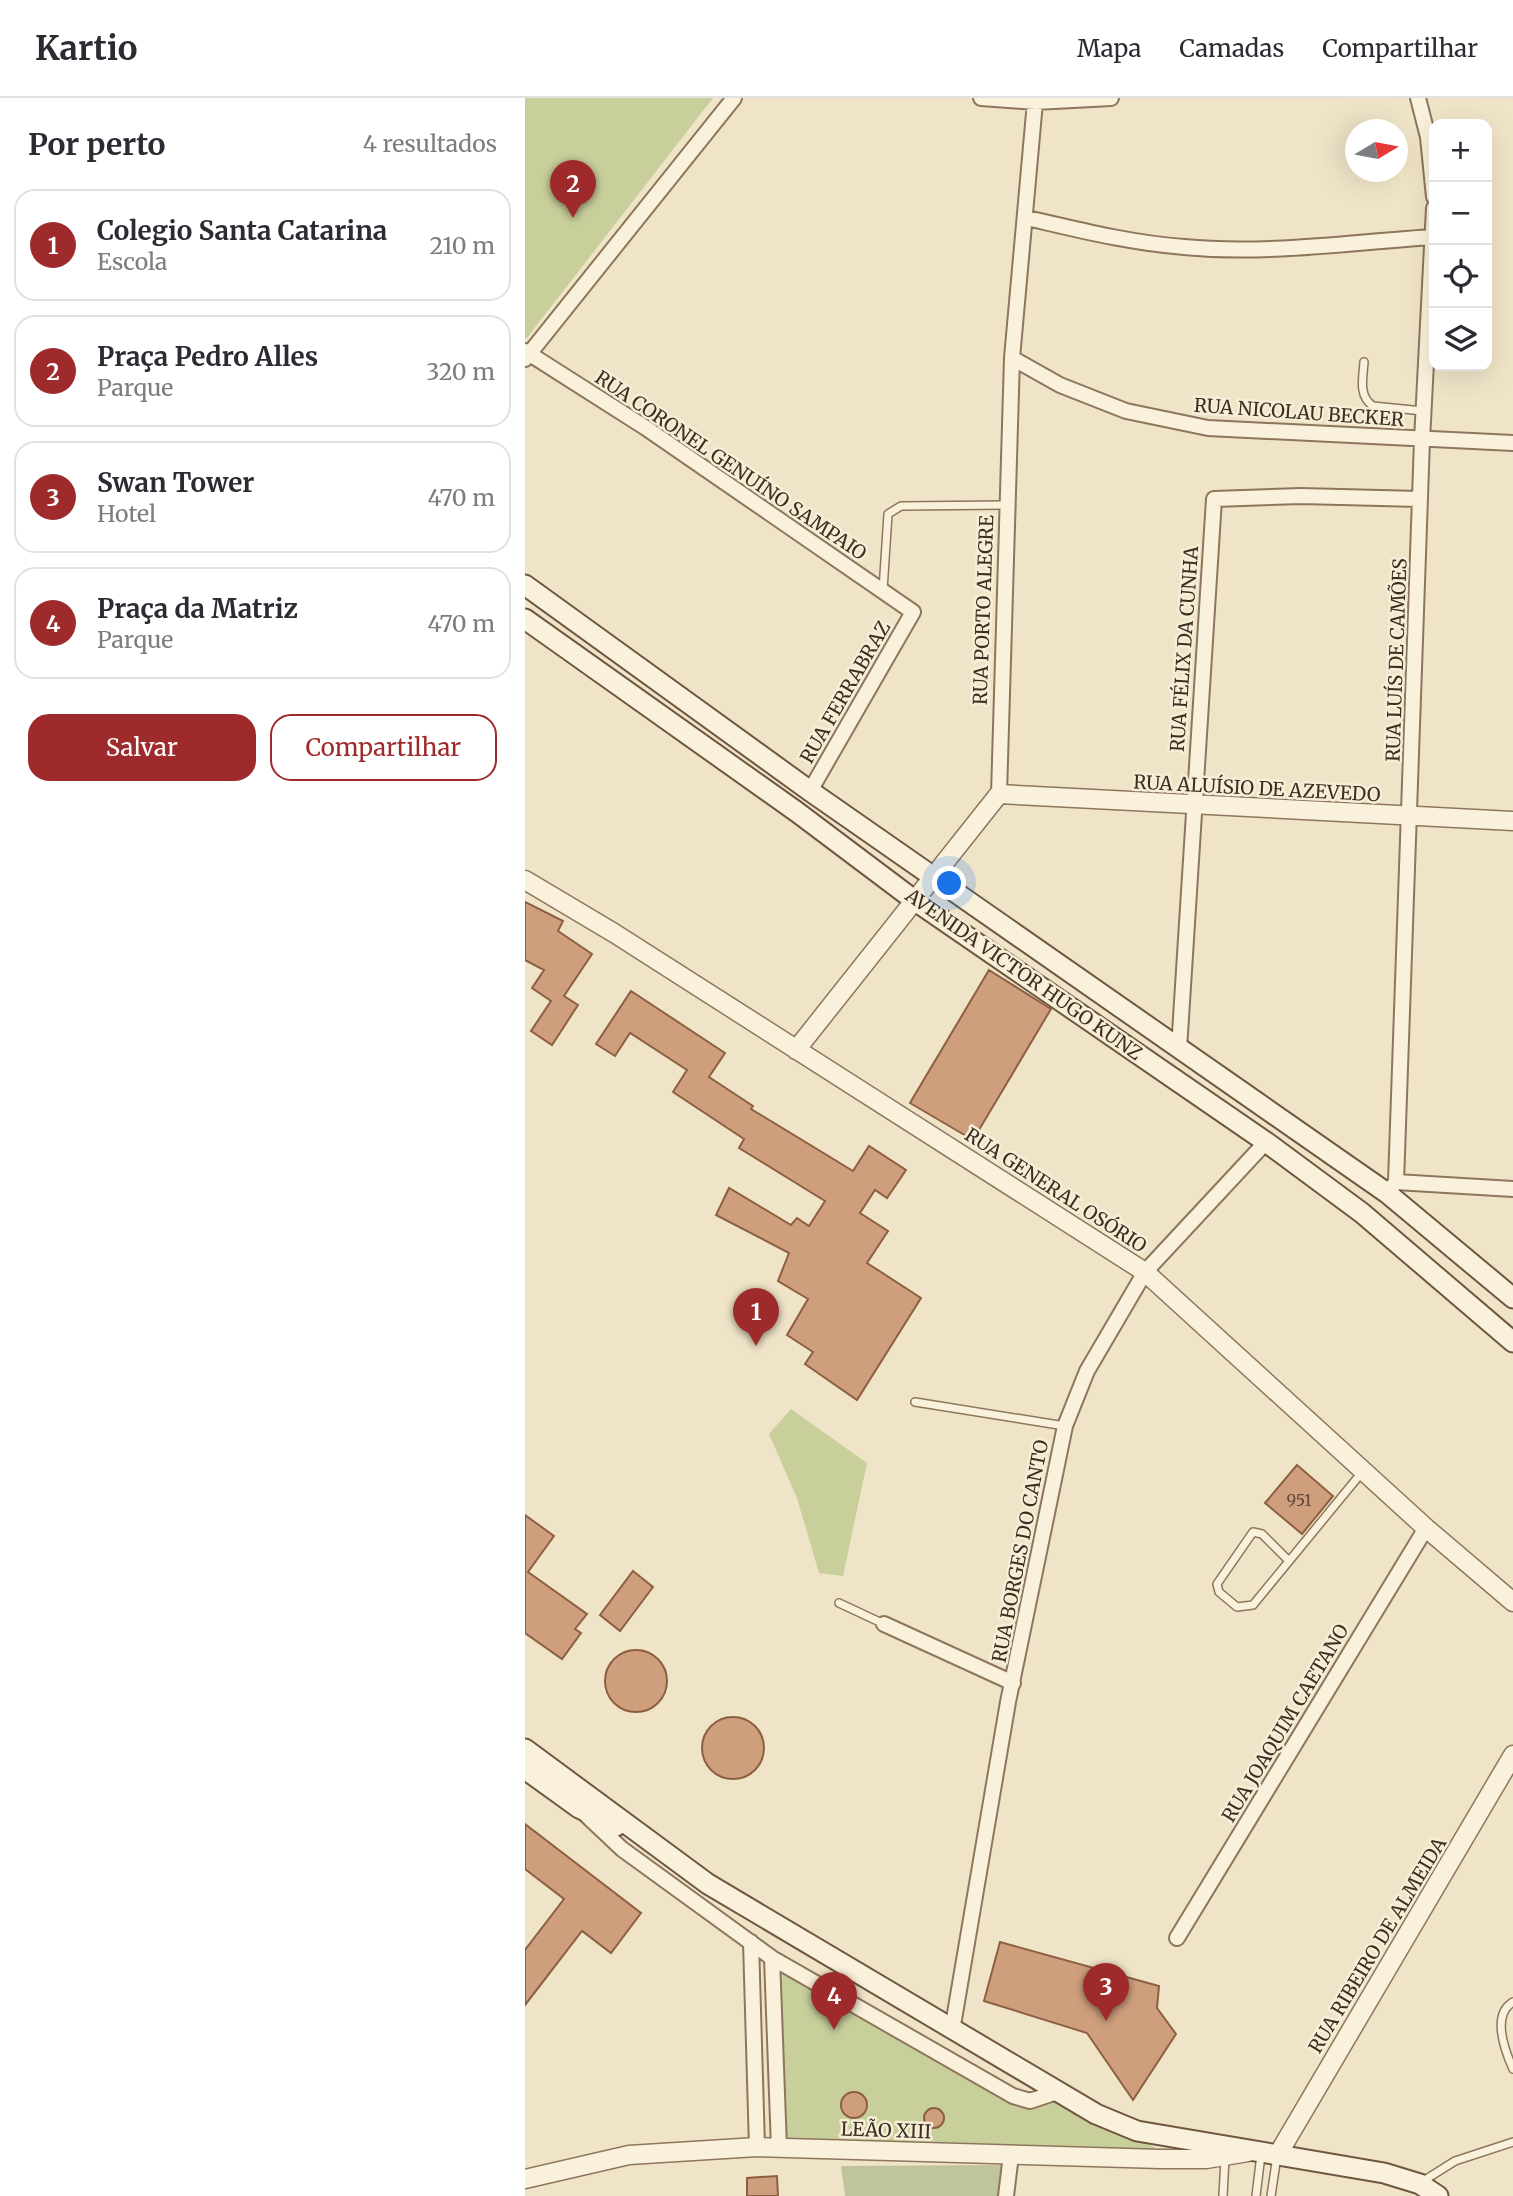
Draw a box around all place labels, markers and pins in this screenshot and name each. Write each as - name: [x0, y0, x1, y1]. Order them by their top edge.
- pin: 2: [550, 160, 596, 218]
- pin: 1: [733, 1288, 779, 1346]
- pin: 3: [1083, 1963, 1129, 2021]
- pin: 4: [811, 1972, 857, 2030]

